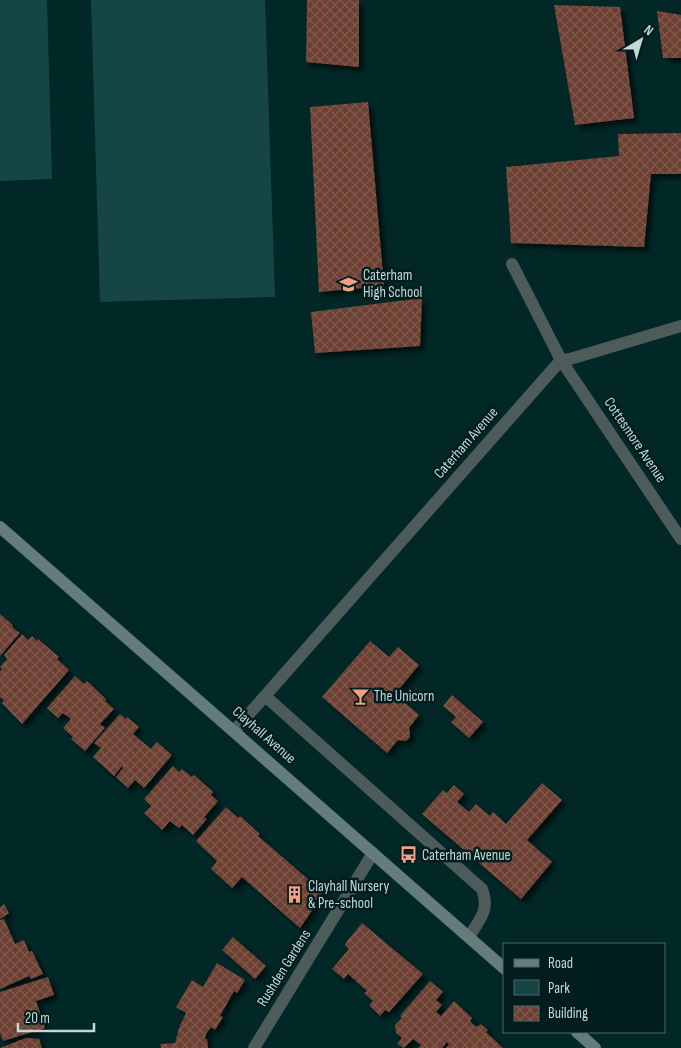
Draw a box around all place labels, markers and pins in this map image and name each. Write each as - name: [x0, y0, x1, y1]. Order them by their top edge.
- place label: Caterham High School: [363, 266, 422, 302]
- school or university icon: Caterham High School: [339, 274, 359, 294]
- bar icon: The Unicorn: [350, 686, 370, 706]
- place label: The Unicorn: [374, 687, 434, 706]
- bus stop icon: Caterham Avenue: [398, 845, 418, 865]
- place label: Caterham Avenue: [422, 846, 510, 865]
- place label: Clayhall Nursery & Pre-school: [308, 877, 390, 913]
- building icon: Clayhall Nursery & Pre-school: [284, 885, 304, 905]

